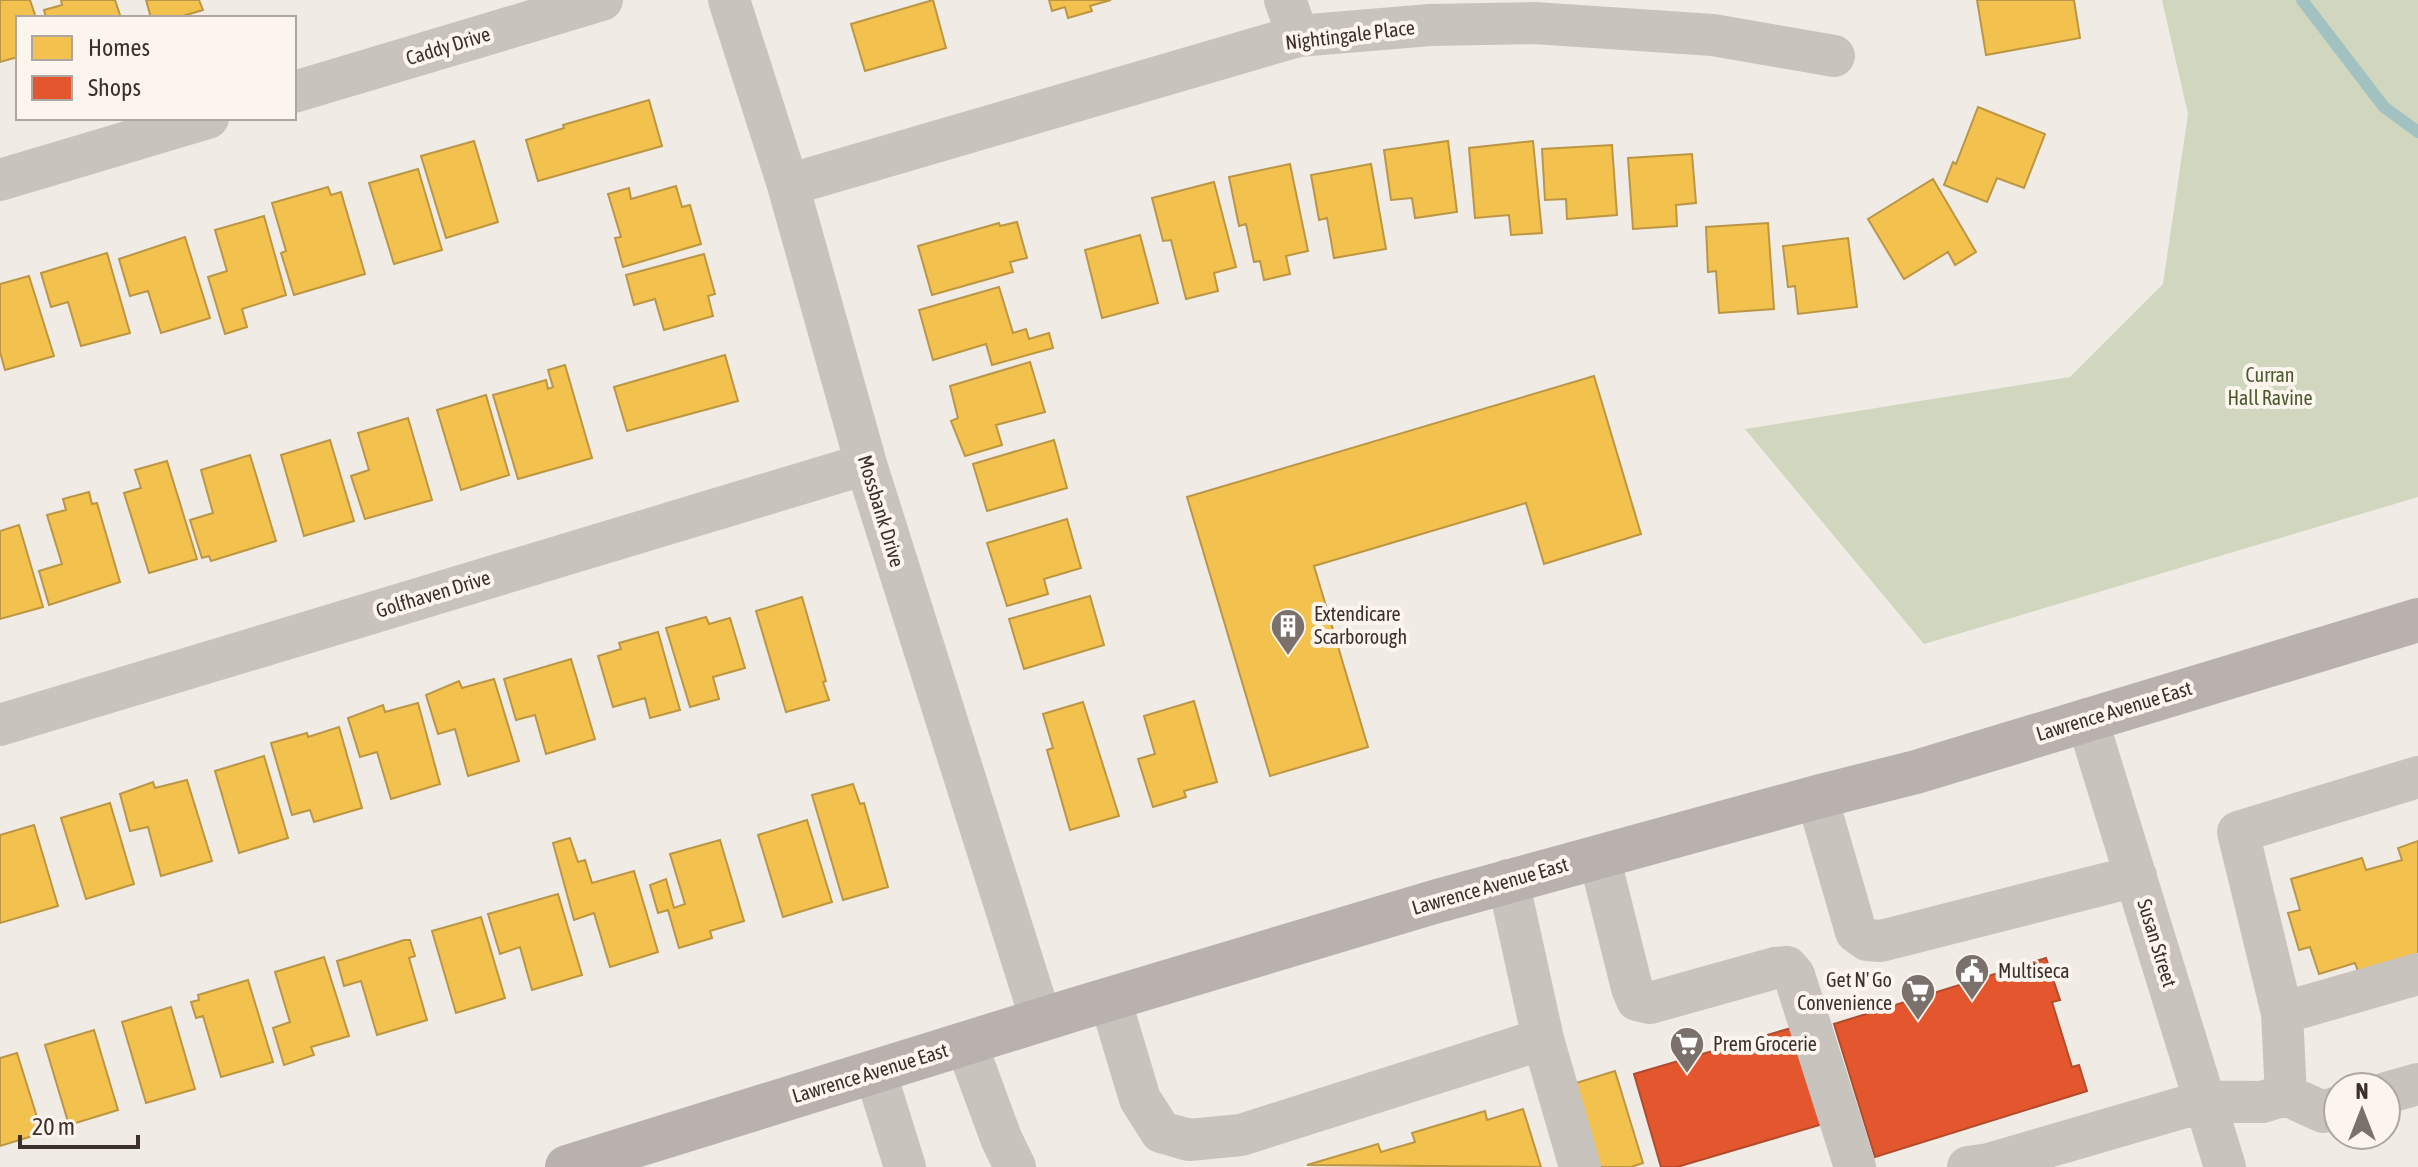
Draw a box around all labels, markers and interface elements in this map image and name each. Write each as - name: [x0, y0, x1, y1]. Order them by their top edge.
- street label: Nightingale Place: [1284, 15, 1416, 54]
- legend: [16, 16, 296, 120]
- street label: Caddy Drive: [403, 22, 493, 69]
- text: Homes: [88, 34, 150, 61]
- text: Shops: [88, 74, 141, 101]
- park label: Curran Hall Ravine: [2227, 363, 2313, 409]
- street label: Mossbank Drive: [854, 452, 909, 570]
- street label: Golfhaven Drive: [373, 565, 493, 622]
- place label: Extendicare Scarborough: [1314, 602, 1407, 648]
- building icon: Extendicare Scarborough: [1269, 607, 1307, 657]
- street label: Lawrence Avenue East: [2033, 676, 2195, 745]
- street label: Lawrence Avenue East: [1409, 852, 1571, 919]
- street label: Susan Street: [2133, 896, 2182, 990]
- public building icon: Multiseca: [1953, 952, 1991, 1002]
- place label: Multiseca: [1998, 959, 2069, 982]
- place label: Get N' Go Convenience: [1797, 968, 1892, 1014]
- supermarket icon: Get N' Go Convenience: [1899, 972, 1937, 1022]
- supermarket icon: Prem Grocerie: [1668, 1025, 1706, 1075]
- place label: Prem Grocerie: [1713, 1032, 1817, 1055]
- street label: Lawrence Avenue East: [789, 1038, 951, 1107]
- north arrow: [2322, 1071, 2402, 1151]
- text: N: [2356, 1078, 2368, 1104]
- scale bar: [20, 1099, 138, 1149]
- text: 20 m: [32, 1113, 75, 1140]

